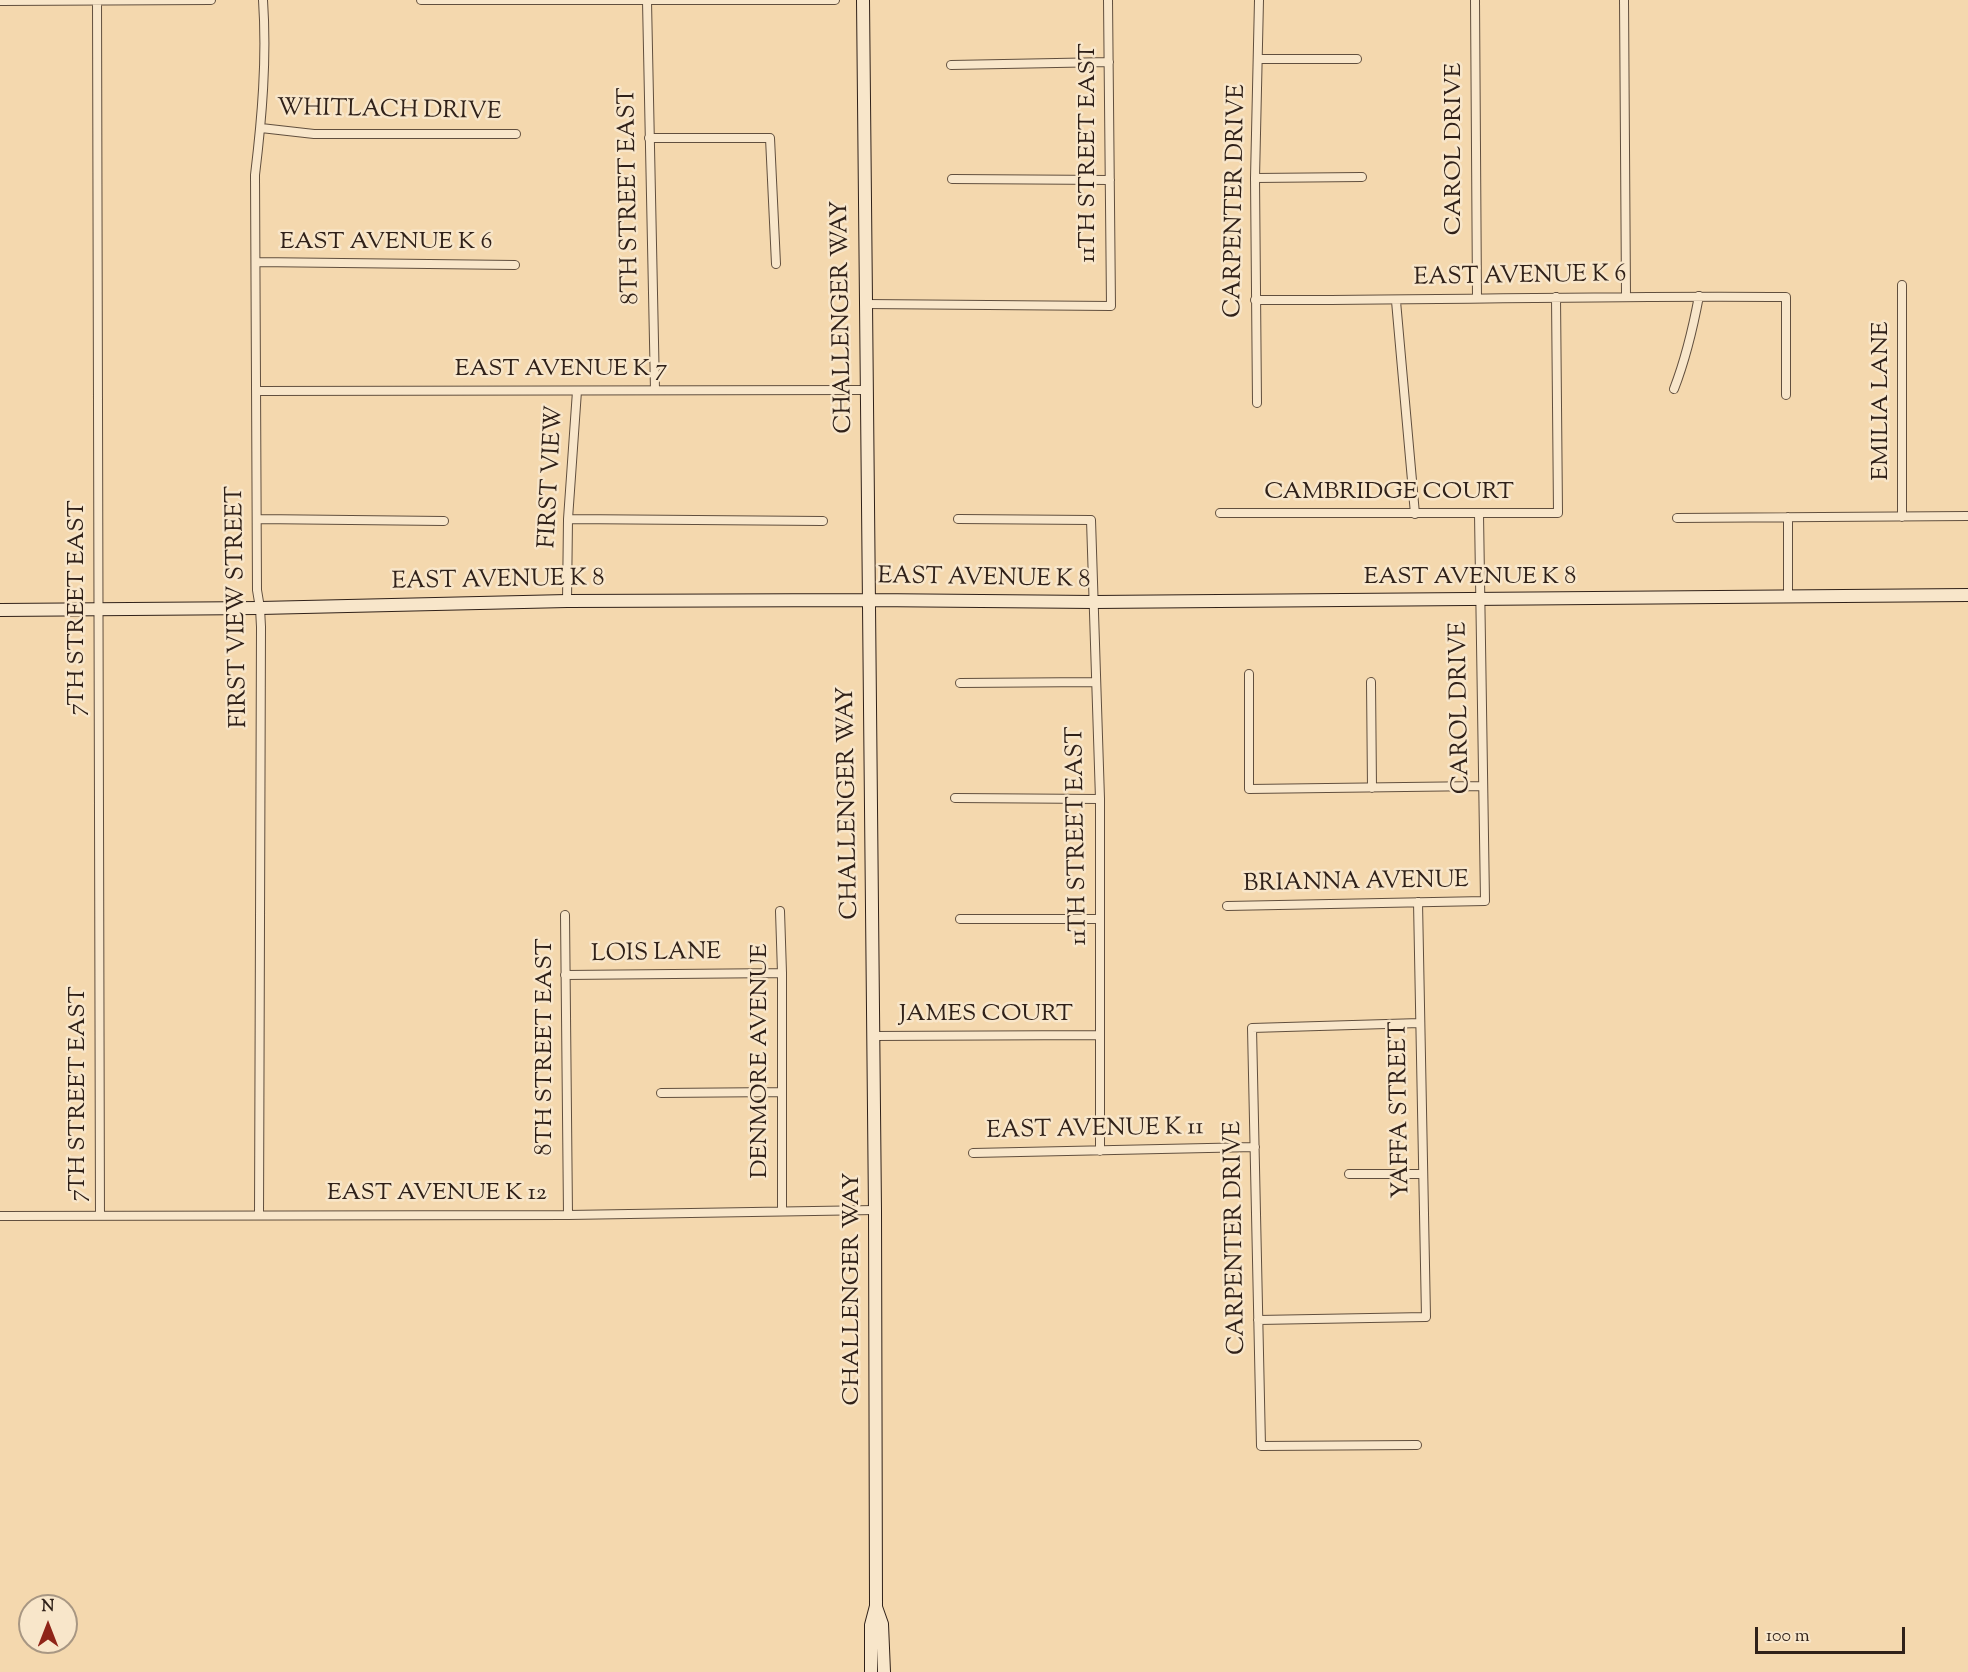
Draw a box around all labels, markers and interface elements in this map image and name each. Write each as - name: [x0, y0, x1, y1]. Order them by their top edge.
- street label: 11TH STREET EAST: [1076, 43, 1104, 263]
- street label: CAROL DRIVE: [1442, 63, 1470, 235]
- street label: CARPENTER DRIVE: [1221, 84, 1253, 318]
- street label: 8TH STREET EAST: [615, 87, 647, 305]
- street label: WHITLACH DRIVE: [276, 96, 502, 128]
- street label: CHALLENGER WAY: [828, 200, 860, 434]
- street label: EAST AVENUE K 6: [280, 230, 492, 258]
- street label: EAST AVENUE K 6: [1413, 262, 1627, 294]
- street label: EMILIA LANE: [1869, 322, 1897, 480]
- street label: EAST AVENUE K 7: [455, 357, 667, 385]
- street label: FIRST VIEW: [535, 405, 571, 549]
- street label: CAMBRIDGE COURT: [1264, 480, 1514, 508]
- street label: FIRST VIEW STREET: [222, 486, 256, 728]
- street label: 7TH STREET EAST: [65, 500, 93, 716]
- street label: EAST AVENUE K 8: [877, 564, 1091, 596]
- street label: EAST AVENUE K 8: [1364, 565, 1576, 593]
- street label: EAST AVENUE K 8: [391, 566, 605, 598]
- street label: CAROL DRIVE: [1446, 622, 1478, 794]
- street label: CHALLENGER WAY: [834, 686, 866, 920]
- street label: 11TH STREET EAST: [1063, 726, 1095, 946]
- street label: BRIANNA AVENUE: [1243, 868, 1469, 900]
- street label: 8TH STREET EAST: [533, 938, 561, 1156]
- street label: LOIS LANE: [591, 939, 721, 971]
- street label: DENMORE AVENUE: [748, 944, 776, 1178]
- street label: 7TH STREET EAST: [66, 986, 94, 1202]
- street label: JAMES COURT: [899, 1002, 1073, 1030]
- street label: YAFFA STREET: [1386, 1021, 1418, 1199]
- street label: EAST AVENUE K 11: [986, 1115, 1204, 1147]
- street label: CARPENTER DRIVE: [1221, 1121, 1253, 1355]
- street label: CHALLENGER WAY: [840, 1172, 868, 1406]
- street label: EAST AVENUE K 12: [327, 1181, 547, 1209]
- north arrow: [18, 1594, 78, 1654]
- text: N: [42, 1596, 54, 1619]
- scale bar: [1758, 1615, 1908, 1653]
- text: 100 m: [1766, 1624, 1810, 1650]

